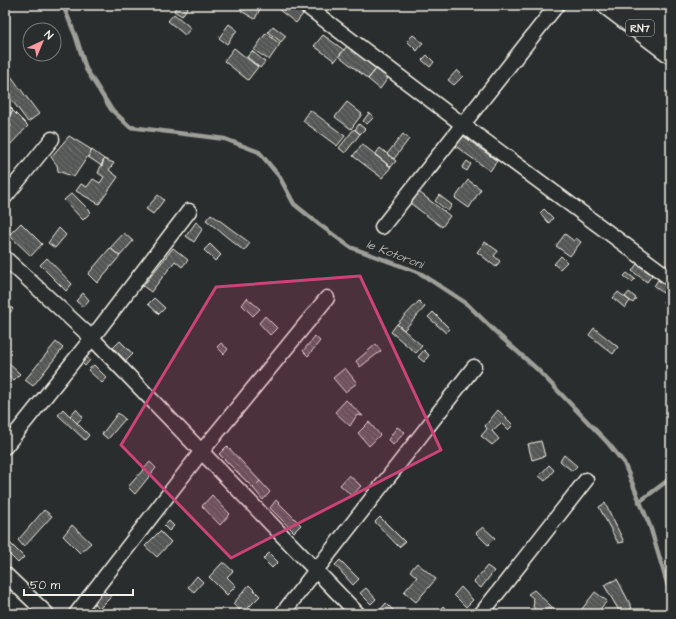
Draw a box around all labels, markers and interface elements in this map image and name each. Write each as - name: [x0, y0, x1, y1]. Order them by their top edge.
- road number: RN7: [626, 20, 654, 36]
- north arrow: [22, 22, 62, 62]
- text: N: [41, 27, 56, 43]
- water label: le Kotoroni: [364, 236, 428, 274]
- scale bar: [24, 571, 133, 597]
- text: 50 m: [30, 577, 61, 594]

